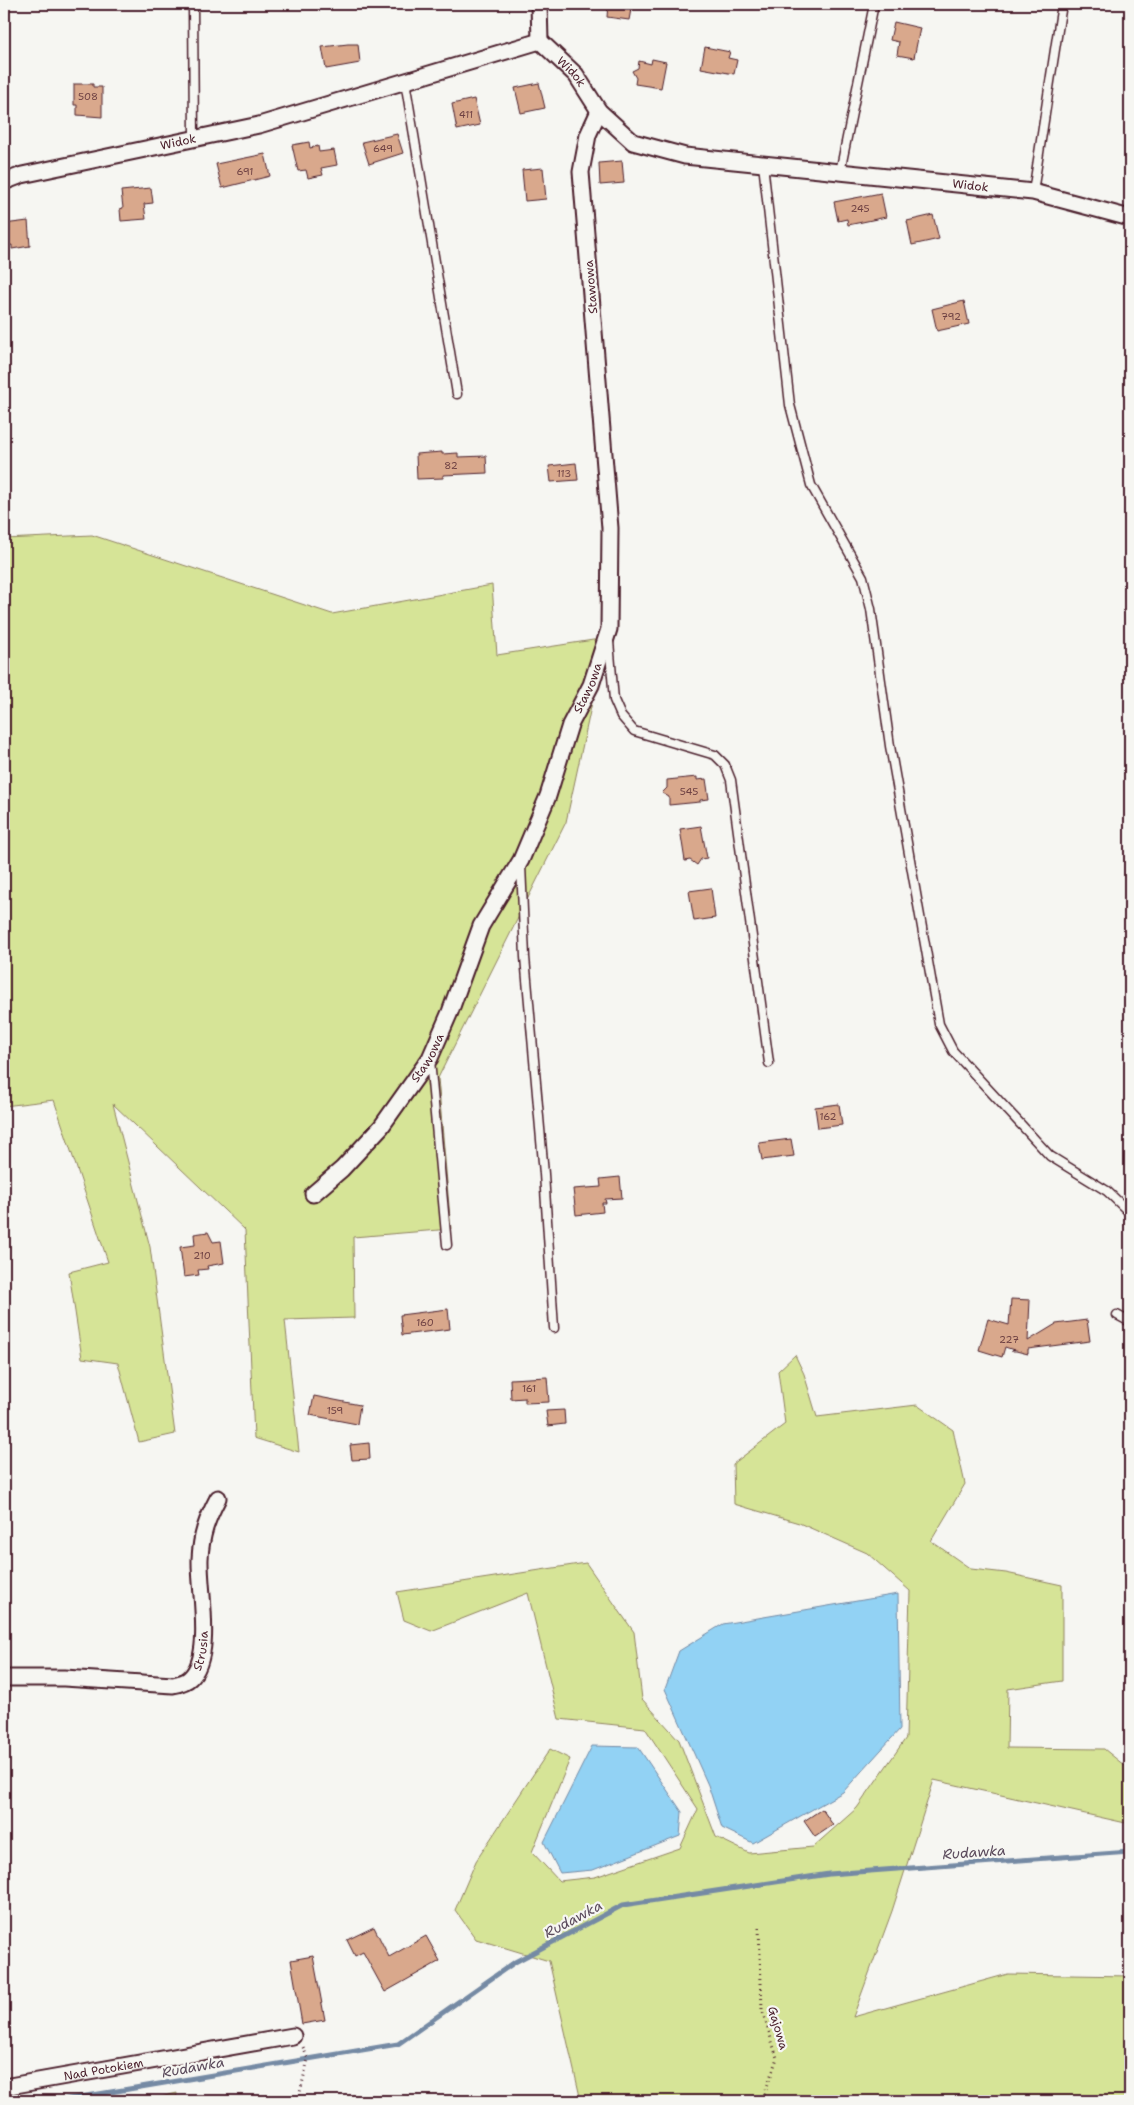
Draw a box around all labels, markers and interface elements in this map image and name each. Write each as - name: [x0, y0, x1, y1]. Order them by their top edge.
- street label: Widok: [553, 53, 590, 90]
- house number: 508: [78, 90, 98, 103]
- house number: 411: [459, 108, 473, 121]
- street label: Widok: [159, 130, 198, 154]
- house number: 649: [373, 142, 393, 155]
- house number: 691: [236, 165, 254, 178]
- street label: Widok: [951, 176, 989, 195]
- house number: 245: [850, 202, 870, 215]
- street label: Stawowa: [581, 259, 601, 315]
- house number: 792: [941, 310, 961, 323]
- house number: 82: [444, 459, 458, 472]
- house number: 113: [557, 467, 571, 480]
- street label: Stawowa: [570, 660, 606, 716]
- house number: 545: [680, 785, 698, 798]
- street label: Stawowa: [407, 1031, 448, 1086]
- house number: 162: [819, 1110, 837, 1123]
- house number: 210: [193, 1249, 211, 1262]
- house number: 160: [416, 1316, 434, 1329]
- house number: 227: [999, 1333, 1019, 1346]
- house number: 161: [522, 1382, 536, 1395]
- house number: 159: [327, 1404, 343, 1417]
- street label: Strusia: [189, 1630, 212, 1673]
- water label: Rudawka: [942, 1841, 1006, 1863]
- water label: Rudawka: [541, 1896, 605, 1942]
- street label: Gajowa: [764, 2004, 792, 2052]
- water label: Rudawka: [160, 2053, 226, 2081]
- street label: Nad Potokiem: [62, 2055, 145, 2084]

